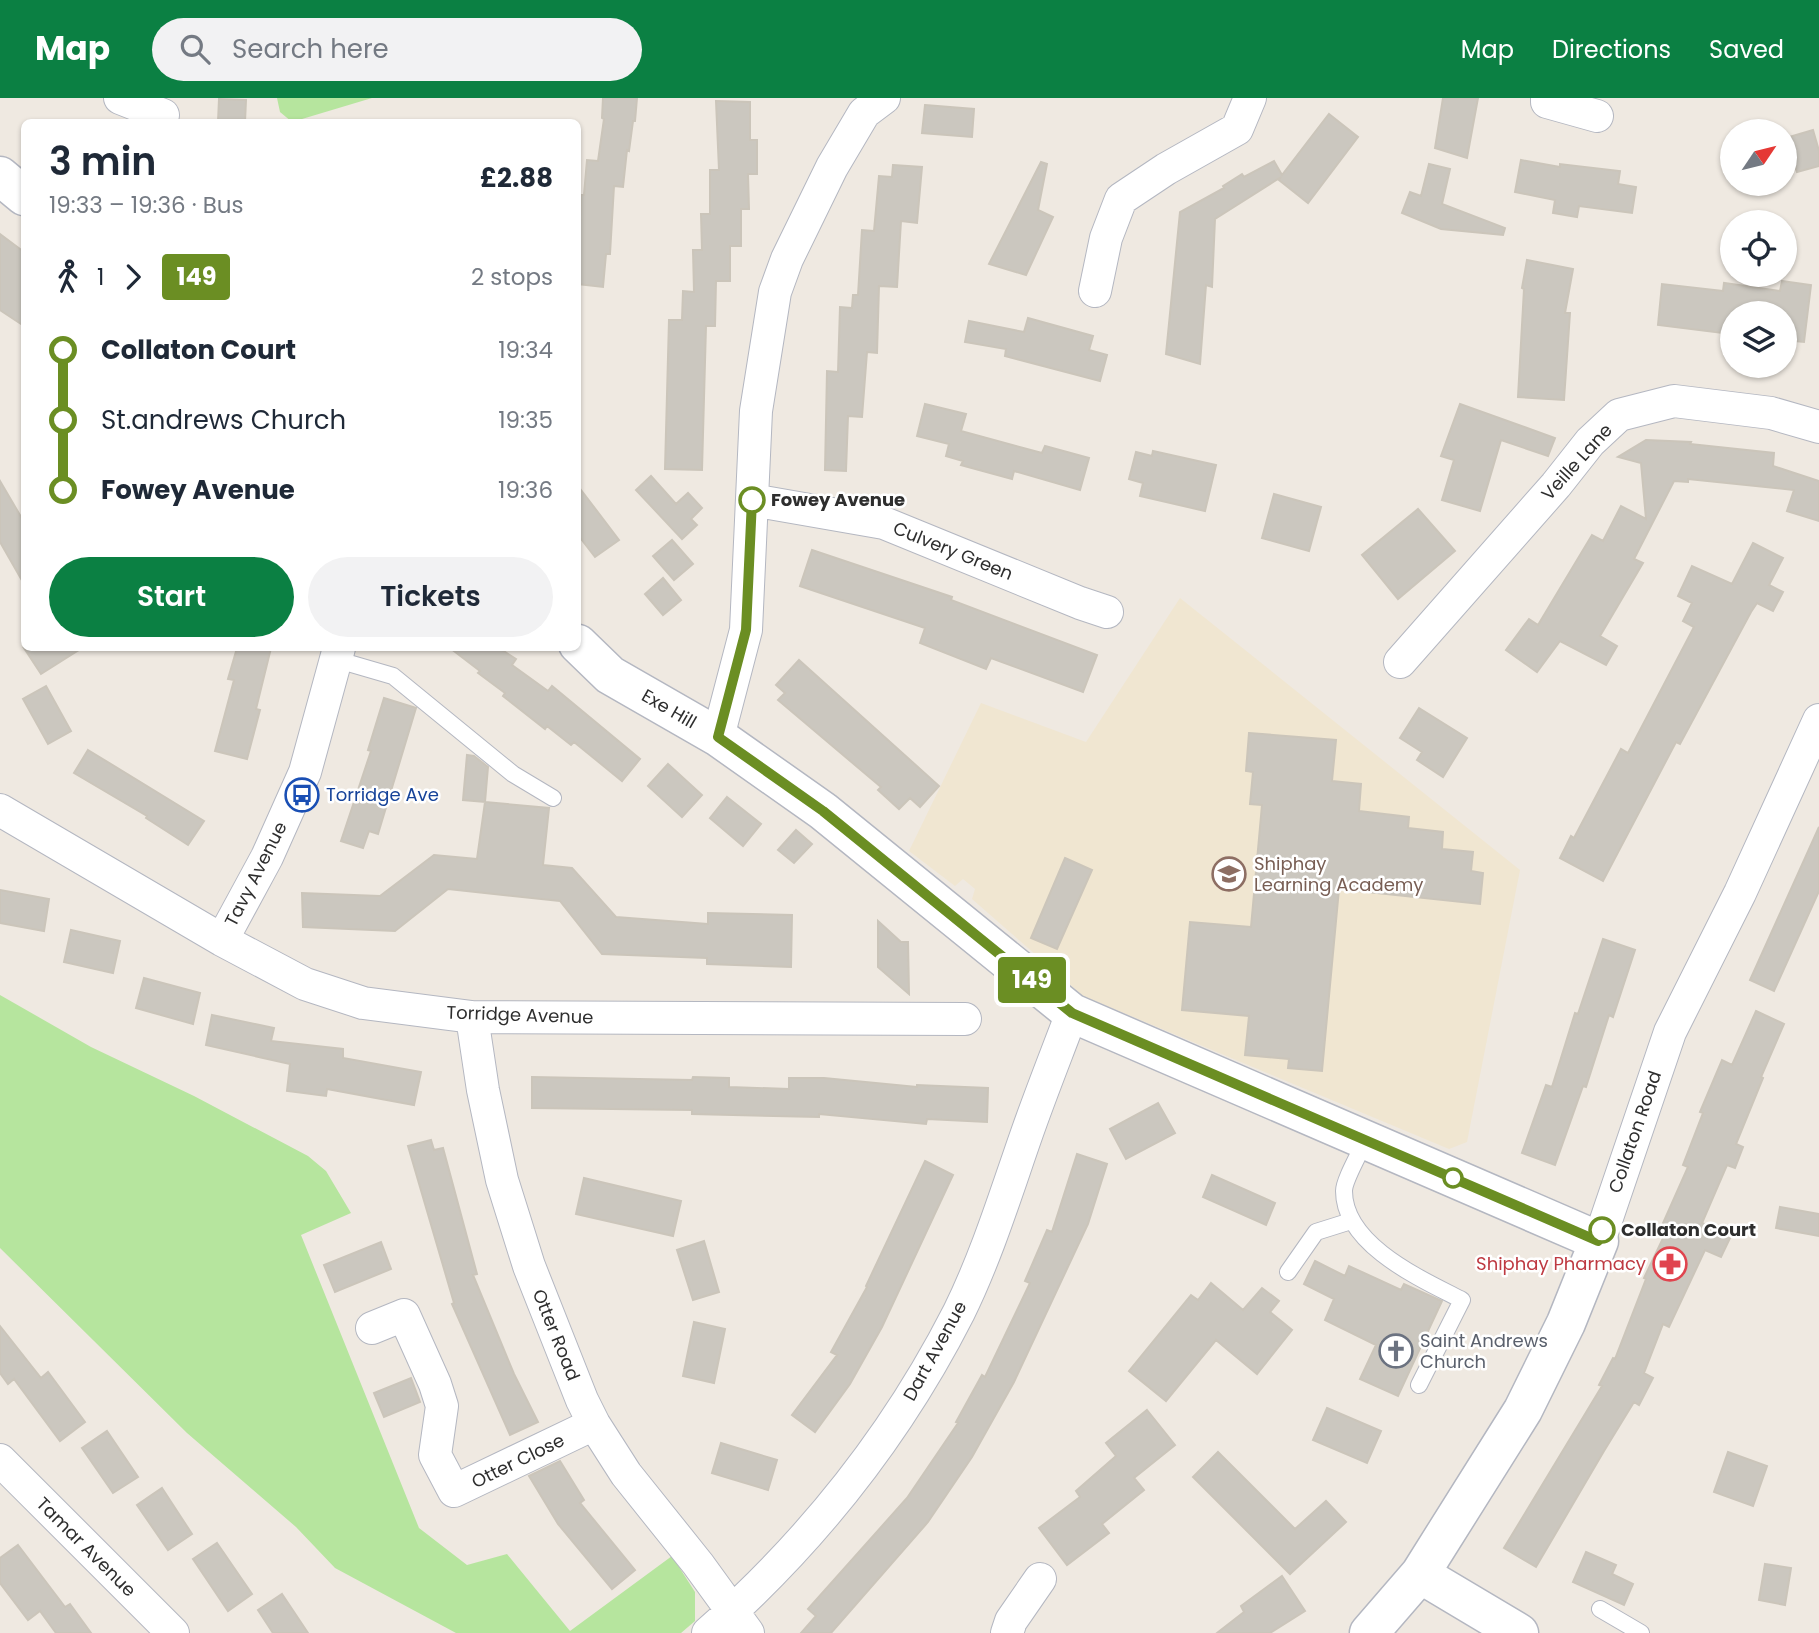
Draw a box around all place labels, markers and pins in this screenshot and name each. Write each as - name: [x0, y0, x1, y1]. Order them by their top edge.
- marker: Fowey Avenue: [739, 487, 765, 513]
- place label: Fowey Avenue: [771, 487, 905, 512]
- bus stop icon: Torridge Ave: [283, 776, 321, 814]
- place label: Torridge Ave: [326, 782, 439, 807]
- place label: Shiphay Learning Academy: [1254, 851, 1424, 897]
- school or university icon: Shiphay Learning Academy: [1210, 855, 1248, 893]
- unlabelled marker: [1443, 1168, 1463, 1188]
- marker: Collaton Court: [1589, 1217, 1615, 1243]
- place label: Collaton Court: [1621, 1217, 1756, 1242]
- pharmacy icon: Shiphay Pharmacy: [1651, 1245, 1689, 1283]
- place label: Shiphay Pharmacy: [1476, 1251, 1646, 1276]
- place label: Saint Andrews Church: [1420, 1328, 1548, 1374]
- church icon: Saint Andrews Church: [1377, 1332, 1415, 1370]

